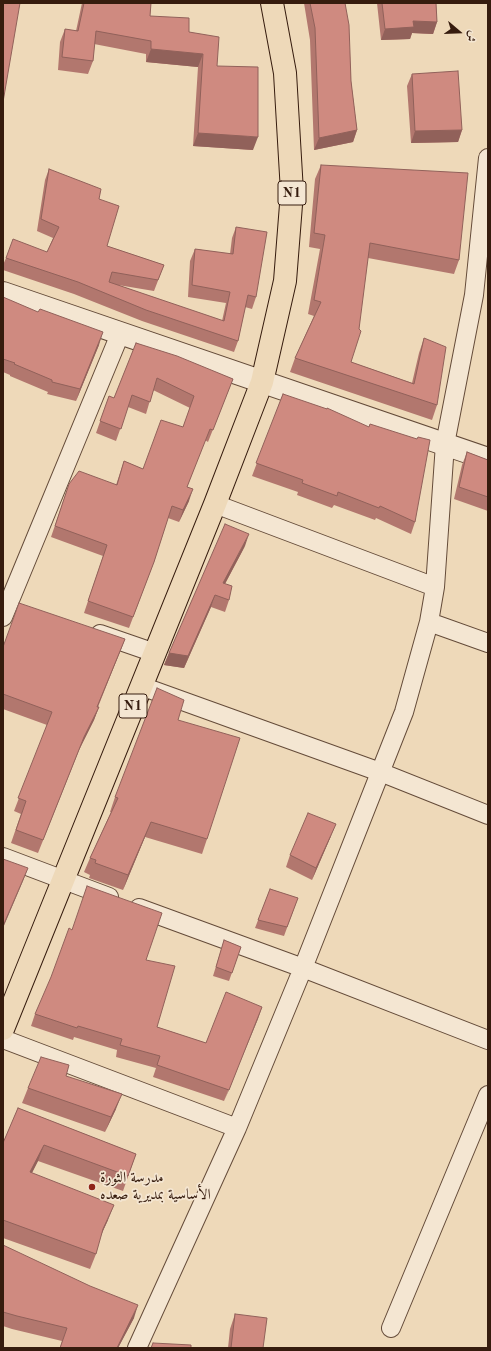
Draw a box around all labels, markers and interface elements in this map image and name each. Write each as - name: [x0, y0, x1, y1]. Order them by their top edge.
- north arrow: [439, 12, 479, 52]
- text: ش: [464, 29, 478, 43]
- road number: N1: [278, 181, 306, 205]
- road number: N1: [119, 694, 147, 718]
- place label: مدرسة الثورة الأساسية بمديرية صعده: [100, 1169, 211, 1204]
- marker: مدرسة الثورة الأساسية بمديرية صعده: [87, 1182, 97, 1192]

